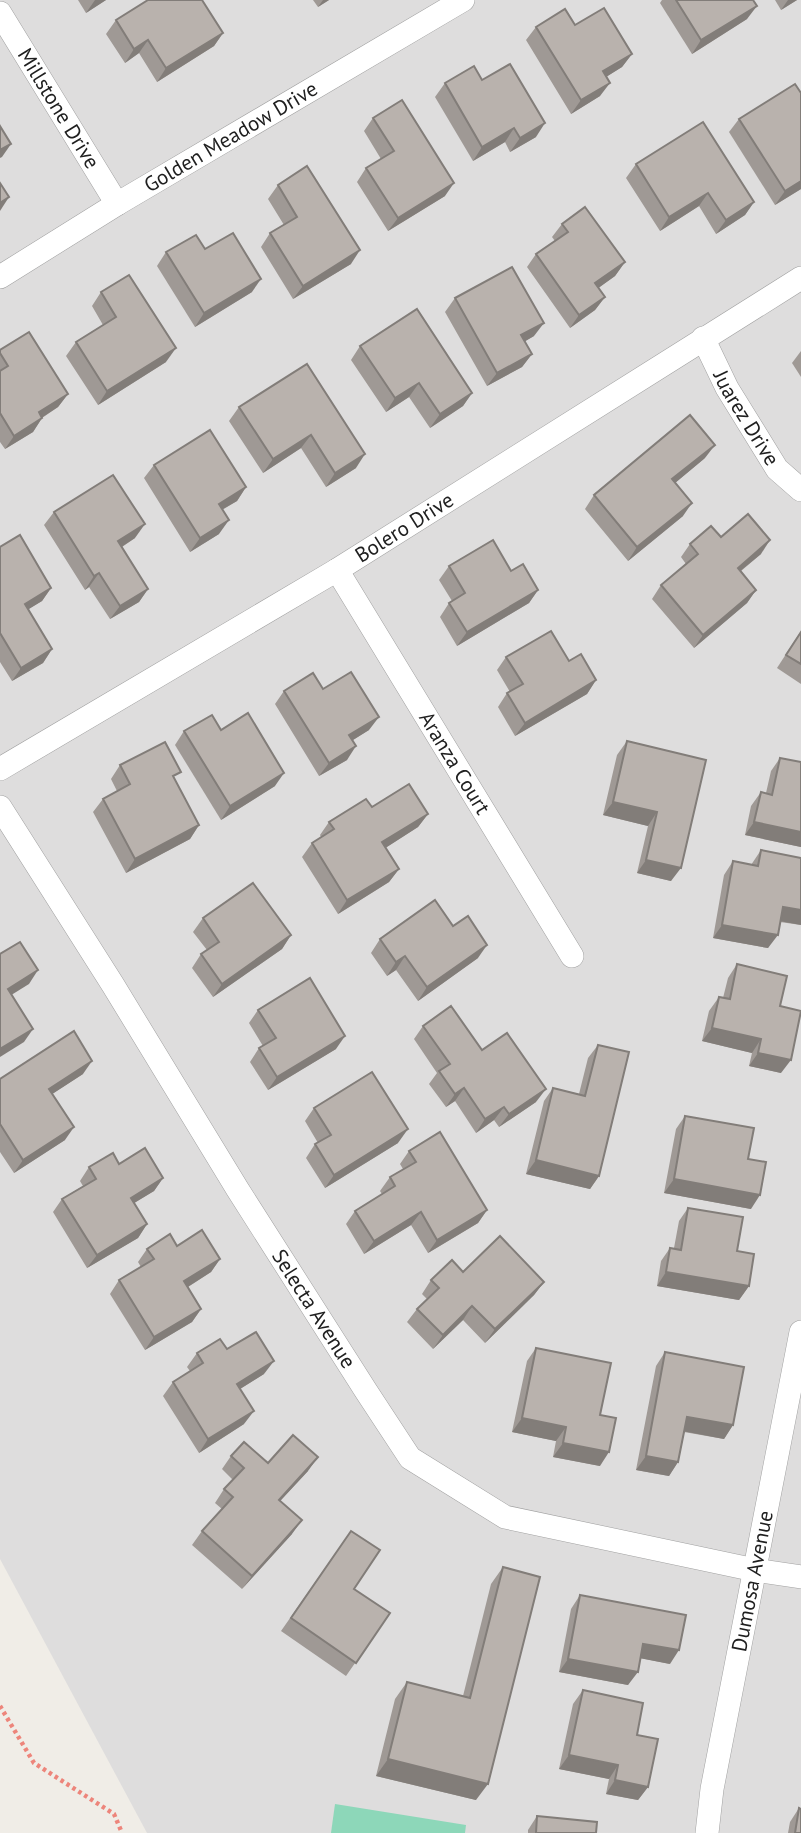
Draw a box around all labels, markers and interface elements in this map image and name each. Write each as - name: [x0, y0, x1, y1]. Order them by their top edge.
- street label: Millstone Drive: [12, 43, 106, 173]
- street label: Golden Meadow Drive: [139, 75, 322, 198]
- street label: Juarez Drive: [707, 365, 786, 471]
- street label: Bolero Drive: [350, 486, 458, 568]
- street label: Aranza Court: [413, 706, 497, 819]
- street label: Selecta Avenue: [266, 1244, 362, 1373]
- street label: Dumosa Avenue: [725, 1508, 779, 1654]

